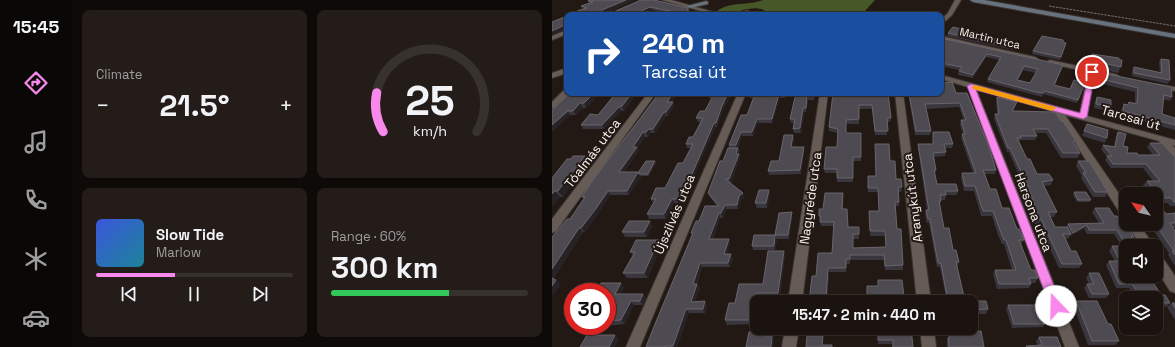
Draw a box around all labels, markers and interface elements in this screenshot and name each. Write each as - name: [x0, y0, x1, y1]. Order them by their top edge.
- text: 15:45: [13, 15, 59, 38]
- street label: Martin utca: [958, 24, 1022, 52]
- text: 240 m: [642, 25, 725, 61]
- icon: right: [576, 28, 628, 80]
- pin: [1075, 55, 1109, 89]
- text: Tarcsai út: [642, 60, 727, 83]
- icon: arrive: [1081, 61, 1103, 83]
- text: Climate: [96, 66, 142, 83]
- icon: directions: [22, 69, 50, 97]
- text: 25: [405, 74, 454, 127]
- text: 21.5°: [159, 86, 230, 125]
- text: −: [96, 91, 110, 119]
- text: +: [279, 91, 293, 119]
- street label: Tarcsai út: [1099, 101, 1163, 134]
- street label: Tóalmás utca: [561, 115, 624, 191]
- text: km/h: [412, 121, 447, 139]
- icon: music: [22, 128, 50, 156]
- street label: Nagyréde utca: [796, 150, 825, 245]
- street label: Aranykút utca: [899, 152, 926, 243]
- street label: Harsona utca: [1011, 170, 1057, 255]
- street label: Újszilvás utca: [650, 171, 699, 257]
- icon: phone: [22, 186, 50, 214]
- north arrow: [1119, 187, 1163, 231]
- map controls: [1119, 187, 1163, 335]
- text: Slow Tide: [156, 225, 224, 244]
- text: Range · 60%: [331, 228, 406, 245]
- button: sound: [1119, 239, 1163, 283]
- text: Marlow: [156, 244, 201, 261]
- icon: climate: [22, 245, 50, 273]
- text: 300 km: [331, 248, 438, 287]
- icon: previous: [118, 283, 140, 305]
- icon: pause: [183, 283, 205, 305]
- icon: next: [249, 283, 271, 305]
- speed limit sign: 30: [564, 283, 616, 335]
- position arrow: [1035, 285, 1077, 327]
- button: layers: [1119, 291, 1163, 335]
- icon: car: [22, 304, 50, 332]
- text: 15:47 · 2 min · 440 m: [792, 305, 936, 324]

